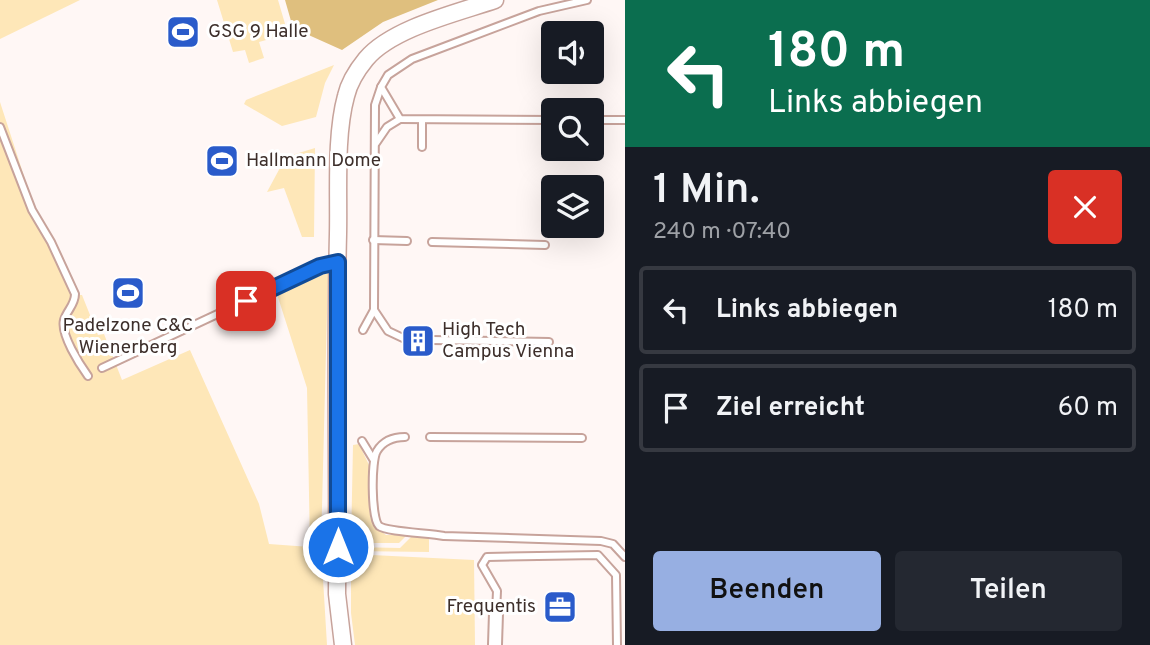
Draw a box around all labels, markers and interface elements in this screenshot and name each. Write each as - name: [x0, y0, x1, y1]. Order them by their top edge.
- sports icon: GSG 9 Halle: [164, 13, 202, 51]
- place label: GSG 9 Halle: [208, 20, 309, 44]
- map controls: [541, 21, 604, 238]
- button: sound: [541, 21, 604, 84]
- text: 180 m: [768, 23, 905, 85]
- icon: left: [653, 28, 744, 119]
- text: Links abbiegen: [768, 84, 983, 124]
- button: search: [541, 98, 604, 161]
- sports icon: Hallmann Dome: [203, 142, 241, 180]
- place label: Hallmann Dome: [246, 149, 381, 173]
- text: 1 Min.: [653, 165, 760, 218]
- button: close: [1048, 170, 1122, 244]
- button: layers: [541, 175, 604, 238]
- text: 240 m · 07:40: [653, 218, 791, 247]
- pin: [216, 271, 276, 331]
- sports icon: Padelzone C&C Wienerberg: [109, 274, 147, 312]
- icon: arrive: [227, 282, 265, 320]
- icon: left: [657, 291, 695, 329]
- text: Links abbiegen: [716, 294, 898, 327]
- text: 180 m: [1048, 294, 1118, 327]
- place label: Padelzone C&C Wienerberg: [63, 314, 193, 360]
- place label: High Tech Campus Vienna: [442, 318, 574, 364]
- building icon: High Tech Campus Vienna: [399, 322, 437, 360]
- icon: arrive: [657, 389, 695, 427]
- text: Ziel erreicht: [716, 392, 865, 425]
- text: 60 m: [1058, 392, 1118, 425]
- position arrow: [301, 510, 375, 584]
- button: Beenden: [653, 551, 881, 631]
- button: Teilen: [895, 551, 1122, 631]
- office icon: Frequentis: [541, 588, 579, 626]
- place label: Frequentis: [447, 595, 536, 619]

